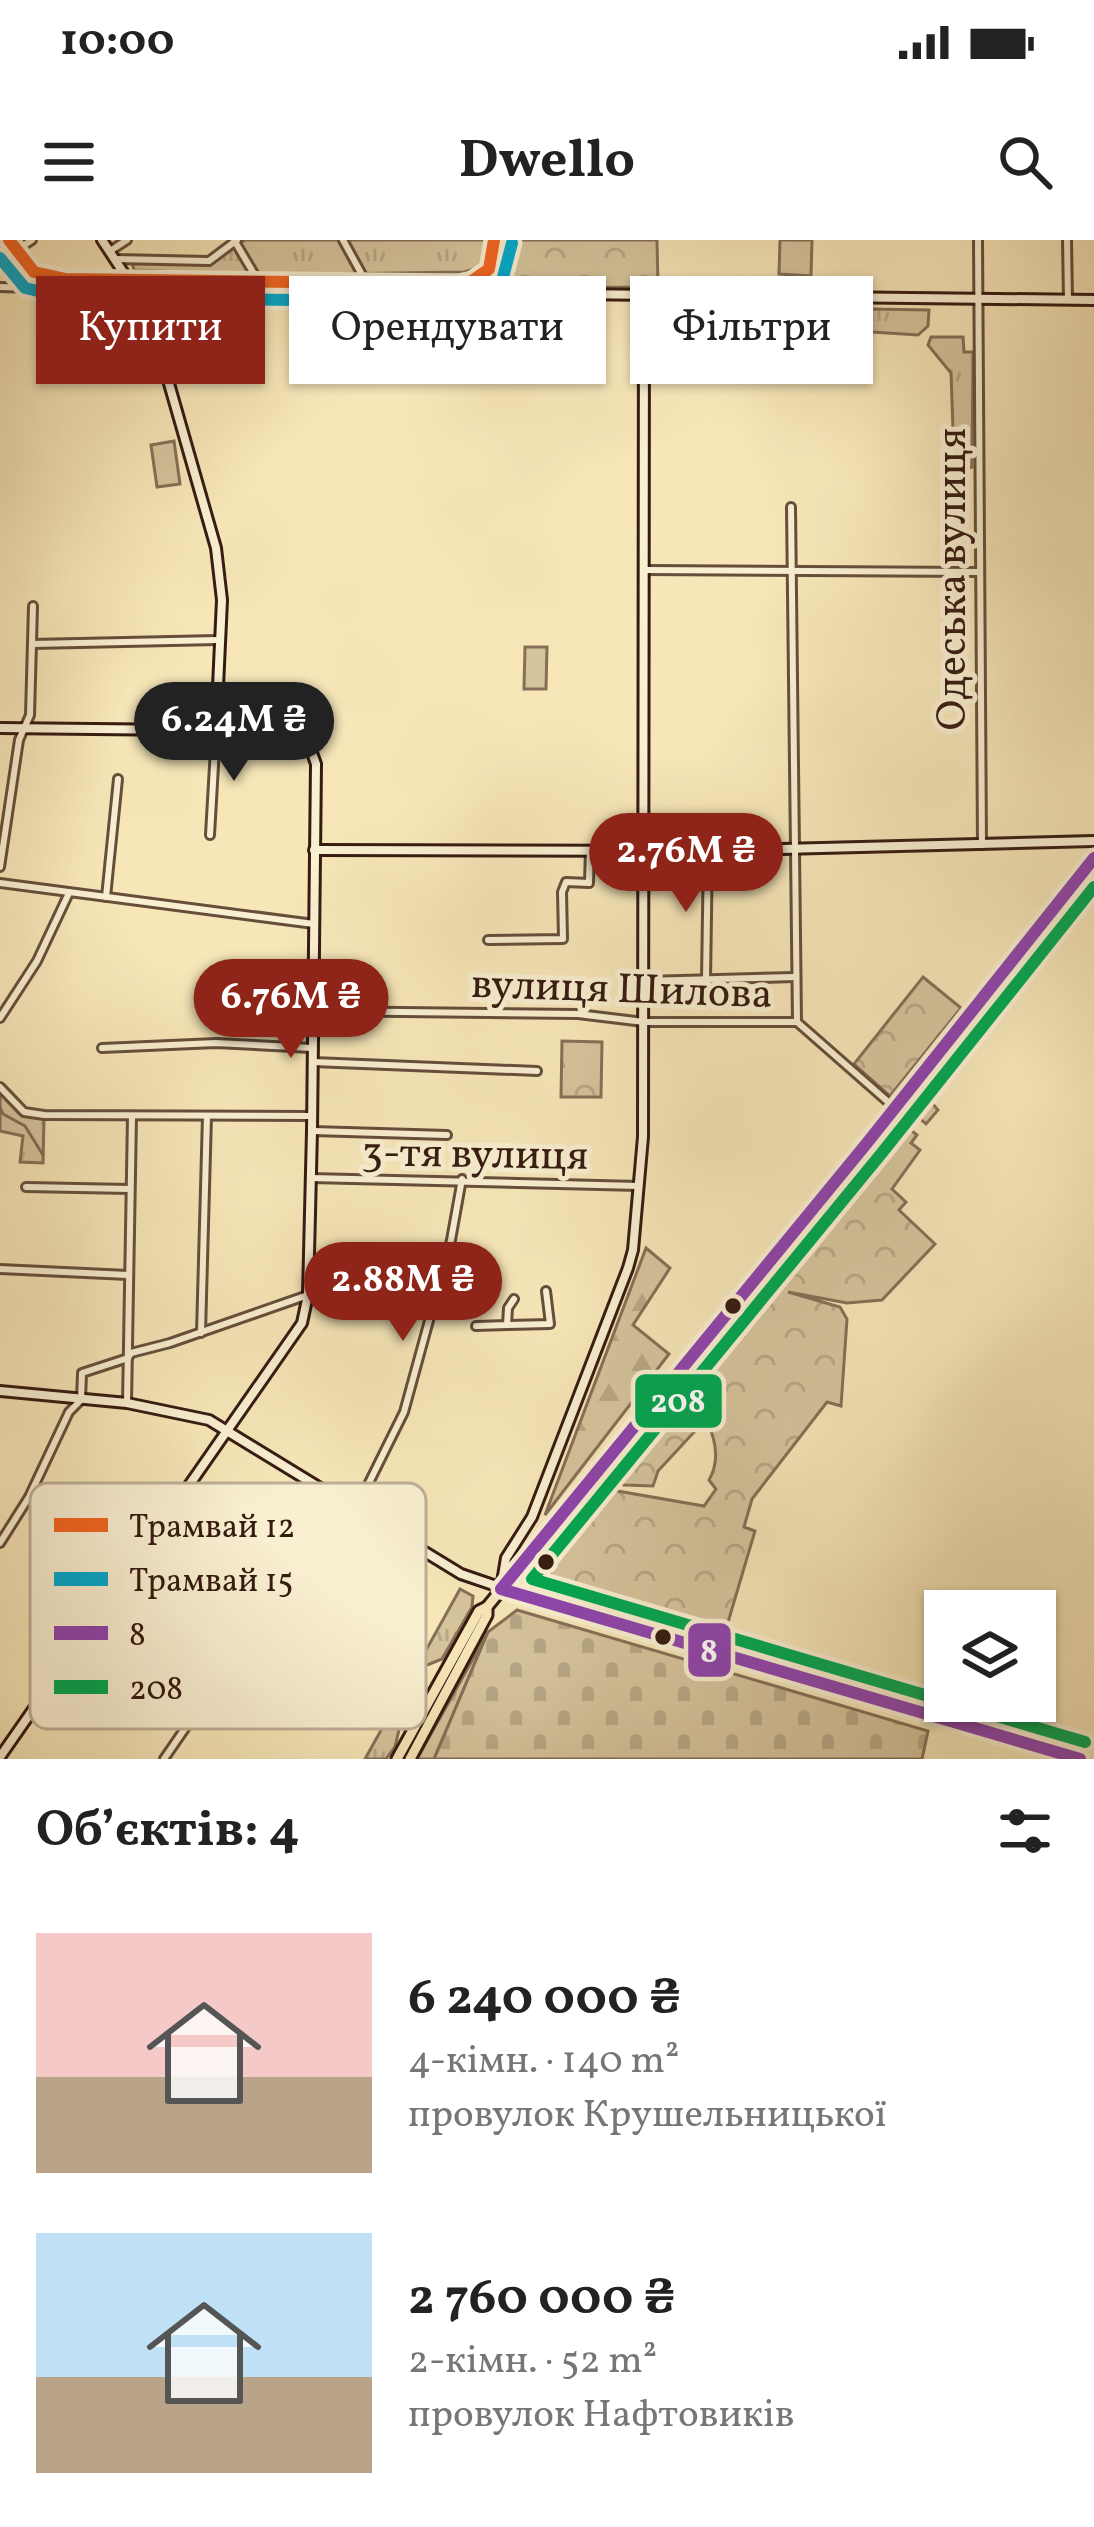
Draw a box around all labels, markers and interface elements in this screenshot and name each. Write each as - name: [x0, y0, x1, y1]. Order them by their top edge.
- text: 10:00: [60, 11, 174, 74]
- text: Dwello: [459, 125, 635, 200]
- icon: menu: [36, 129, 102, 195]
- icon: search: [992, 129, 1058, 195]
- chip: Купити: [36, 276, 265, 384]
- chip: Орендувати: [289, 276, 606, 384]
- chip: Фільтри: [630, 276, 873, 384]
- street label: Одеська вулиця: [925, 428, 984, 730]
- pin: 6.24M ₴: [123, 682, 345, 784]
- text: 6.24M ₴: [161, 694, 307, 748]
- pin: 2.76M ₴: [575, 813, 797, 915]
- text: 2.76M ₴: [616, 825, 756, 879]
- street label: вулиця Шилова: [470, 957, 773, 1026]
- pin: 6.76M ₴: [180, 959, 402, 1061]
- text: 6.76M ₴: [221, 971, 361, 1025]
- street label: 3-тя вулиця: [361, 1125, 589, 1188]
- pin: 2.88M ₴: [292, 1242, 514, 1344]
- text: 2.88M ₴: [331, 1254, 475, 1308]
- unlabelled marker: [722, 1295, 744, 1317]
- line badge: 208: [633, 1372, 724, 1430]
- text: 208: [650, 1381, 706, 1427]
- legend: [30, 1483, 426, 1729]
- text: Трамвай 12: [129, 1506, 295, 1552]
- unlabelled marker: [535, 1551, 557, 1573]
- text: Трамвай 15: [129, 1560, 293, 1606]
- map controls: [924, 1590, 1056, 1722]
- button: layers: [924, 1590, 1056, 1722]
- text: 8: [129, 1614, 146, 1660]
- line badge: 8: [686, 1621, 733, 1679]
- unlabelled marker: [652, 1626, 674, 1648]
- text: 8: [700, 1631, 718, 1677]
- text: 208: [129, 1668, 183, 1714]
- text: Об’єктів: 4: [36, 1796, 300, 1867]
- icon: filters: [992, 1798, 1058, 1864]
- text: 6 240 000 ₴: [408, 1964, 681, 2035]
- icon: home: [132, 1981, 276, 2125]
- text: 4-кімн. · 140 m²: [408, 2035, 679, 2089]
- text: провулок Крушельницької: [408, 2089, 886, 2143]
- text: 2 760 000 ₴: [408, 2264, 676, 2335]
- icon: home: [132, 2281, 276, 2425]
- text: 2-кімн. · 52 m²: [408, 2335, 657, 2389]
- text: провулок Нафтовиків: [408, 2389, 795, 2443]

